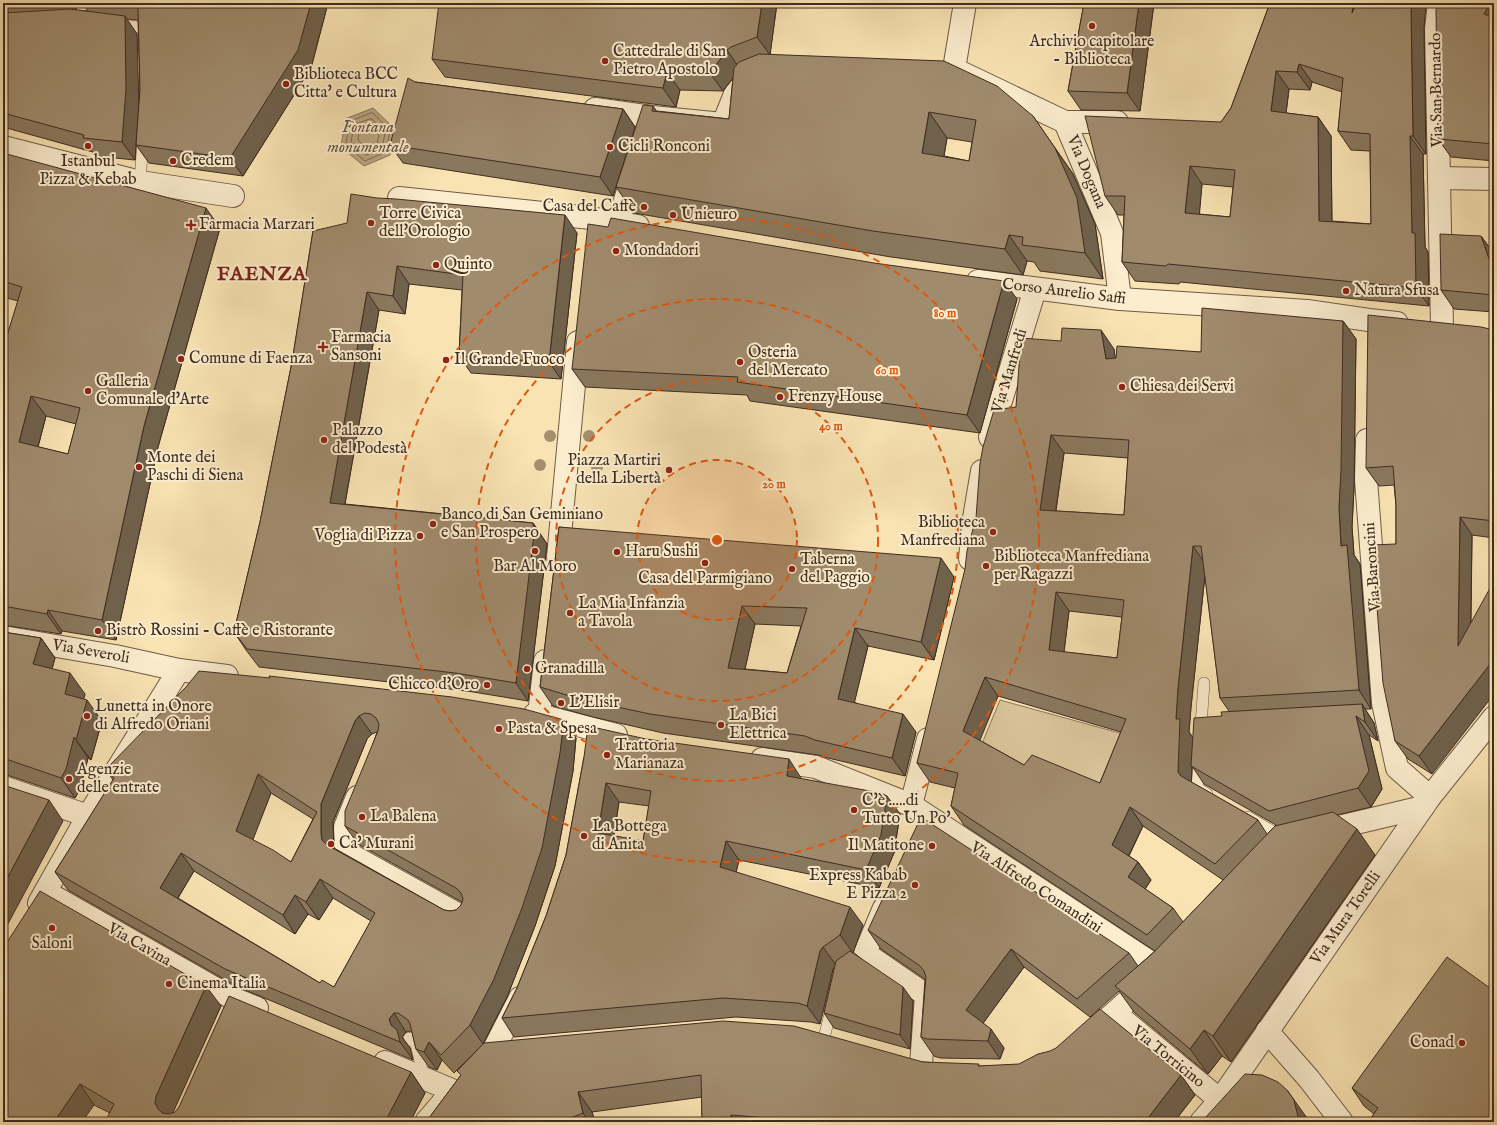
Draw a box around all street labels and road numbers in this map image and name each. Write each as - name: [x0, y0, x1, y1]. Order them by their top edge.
- street label: Via San Bernardo: [1426, 32, 1448, 148]
- street label: Via Dogana: [1061, 131, 1110, 212]
- street label: Corso Aurelio Saffi: [1001, 275, 1127, 310]
- street label: Via Manfredi: [987, 326, 1032, 417]
- street label: Via Baroncini: [1360, 522, 1386, 613]
- street label: Via Severoli: [50, 635, 131, 669]
- street label: Via Alfredo Comandini: [965, 837, 1106, 938]
- street label: Via Mura Torelli: [1306, 867, 1386, 969]
- street label: Via Cavina: [103, 918, 174, 971]
- street label: Via Torricino: [1127, 1021, 1209, 1093]

